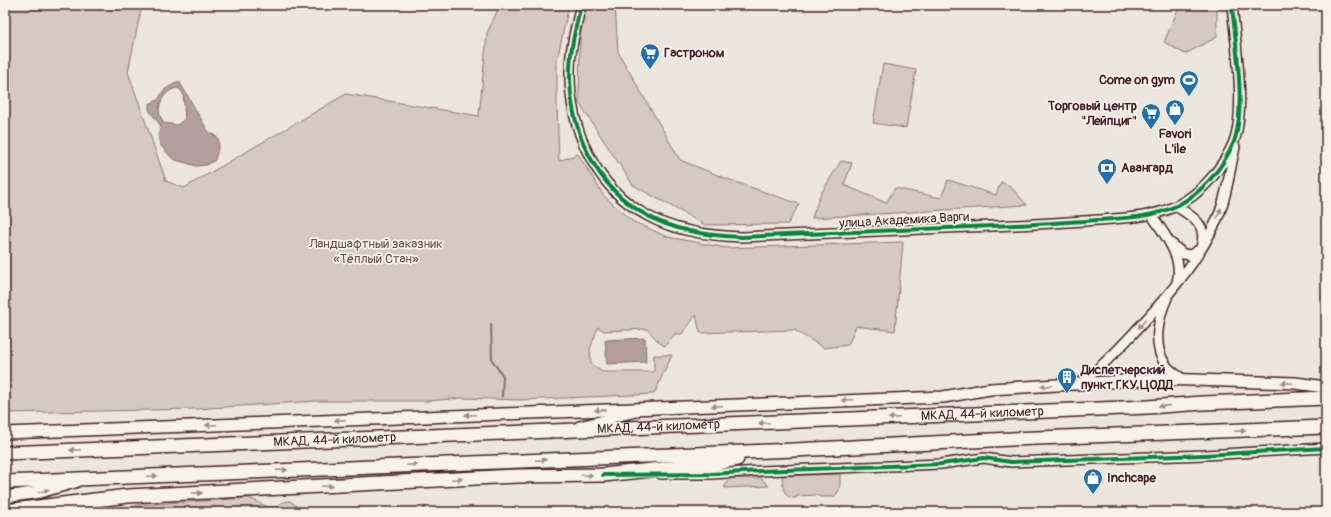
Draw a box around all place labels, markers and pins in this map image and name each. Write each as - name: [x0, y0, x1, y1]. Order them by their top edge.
- supermarket icon: Гастроном: [639, 42, 661, 70]
- place label: Гастроном: [664, 45, 725, 61]
- sports icon: Come on gym: [1178, 69, 1200, 97]
- place label: Come on gym: [1099, 72, 1175, 88]
- place label: Торговый центр "Лейпциг": [1047, 98, 1137, 129]
- shop icon: Favori L'ile: [1164, 98, 1186, 126]
- supermarket icon: Торговый центр "Лейпциг": [1140, 102, 1162, 130]
- place label: Favori L'ile: [1159, 126, 1192, 157]
- bank icon: Авангард: [1096, 157, 1118, 185]
- place label: Авангард: [1121, 160, 1173, 176]
- place label: Диспетчерский пункт ГКУ ЦОДД: [1080, 362, 1174, 393]
- building icon: Диспетчерский пункт ГКУ ЦОДД: [1056, 366, 1078, 394]
- shop icon: Inchcape: [1082, 467, 1104, 495]
- place label: Inchcape: [1107, 470, 1157, 486]

